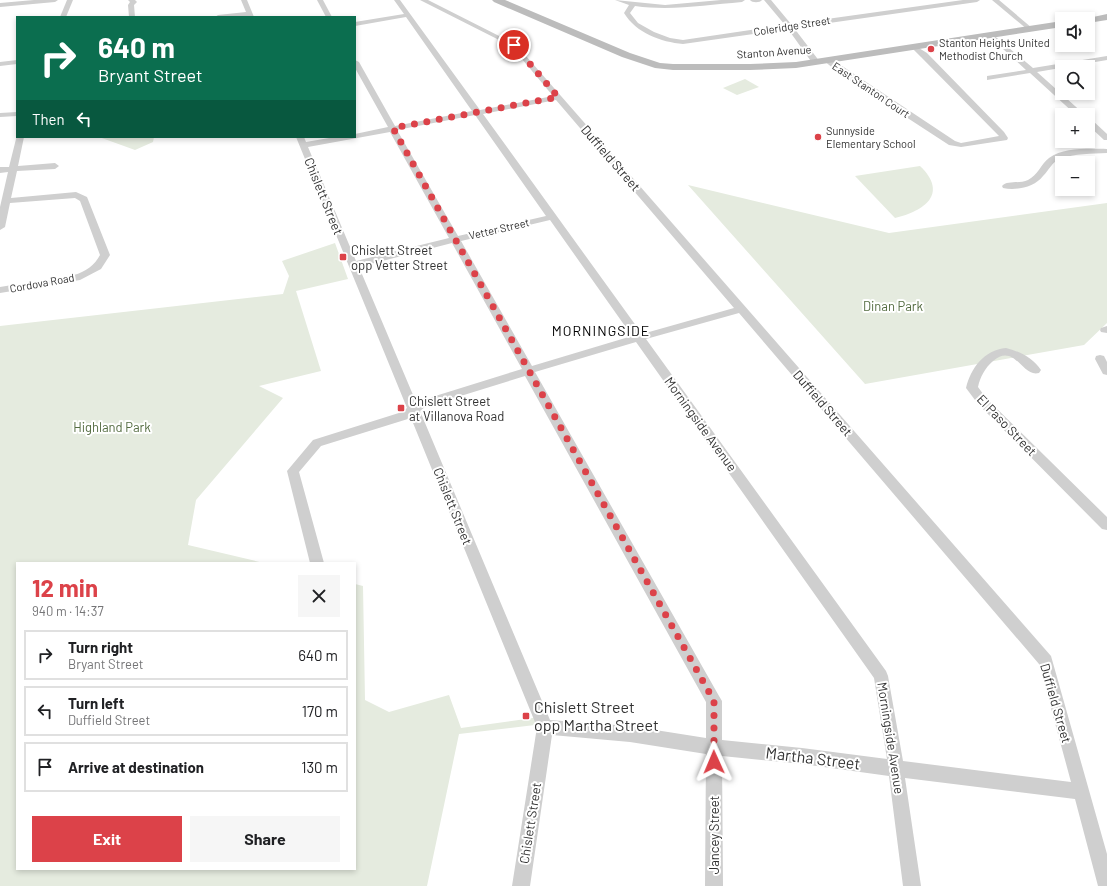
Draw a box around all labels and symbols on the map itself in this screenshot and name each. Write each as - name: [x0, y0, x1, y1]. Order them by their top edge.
- street label: Coleridge Street: [752, 13, 831, 38]
- pin: [497, 28, 531, 62]
- place label: Stanton Heights United Methodist Church: [939, 36, 1050, 62]
- street label: Stanton Avenue: [736, 42, 812, 61]
- marker: Stanton Heights United Methodist Church: [926, 44, 936, 54]
- street label: East Stanton Court: [830, 59, 912, 120]
- street label: Duffield Street: [578, 122, 644, 194]
- place label: Sunnyside Elementary School: [826, 124, 916, 150]
- marker: Sunnyside Elementary School: [813, 132, 823, 142]
- street label: Chislett Street: [301, 155, 347, 237]
- street label: Vetter Street: [467, 215, 530, 242]
- place label: Chislett Street opp Vetter Street: [351, 242, 448, 273]
- marker: Chislett Street opp Vetter Street: [338, 252, 348, 262]
- street label: Cordova Road: [8, 270, 75, 295]
- park label: Dinan Park: [863, 298, 924, 314]
- district label: MORNINGSIDE: [552, 322, 650, 339]
- street label: Duffield Street: [790, 367, 856, 439]
- street label: Morningside Avenue: [661, 374, 741, 474]
- street label: El Paso Street: [974, 391, 1040, 459]
- place label: Chislett Street at Villanova Road: [409, 393, 504, 424]
- marker: Chislett Street at Villanova Road: [396, 403, 406, 413]
- park label: Highland Park: [73, 419, 151, 435]
- street label: Chislett Street: [430, 465, 476, 547]
- street label: Duffield Street: [1037, 661, 1075, 745]
- street label: Morningside Avenue: [874, 681, 908, 795]
- place label: Chislett Street opp Martha Street: [534, 697, 659, 734]
- marker: Chislett Street opp Martha Street: [521, 711, 531, 721]
- position arrow: [693, 741, 735, 783]
- street label: Martha Street: [765, 742, 861, 773]
- street label: Chislett Street: [516, 781, 544, 865]
- street label: Jancey Street: [706, 796, 722, 874]

